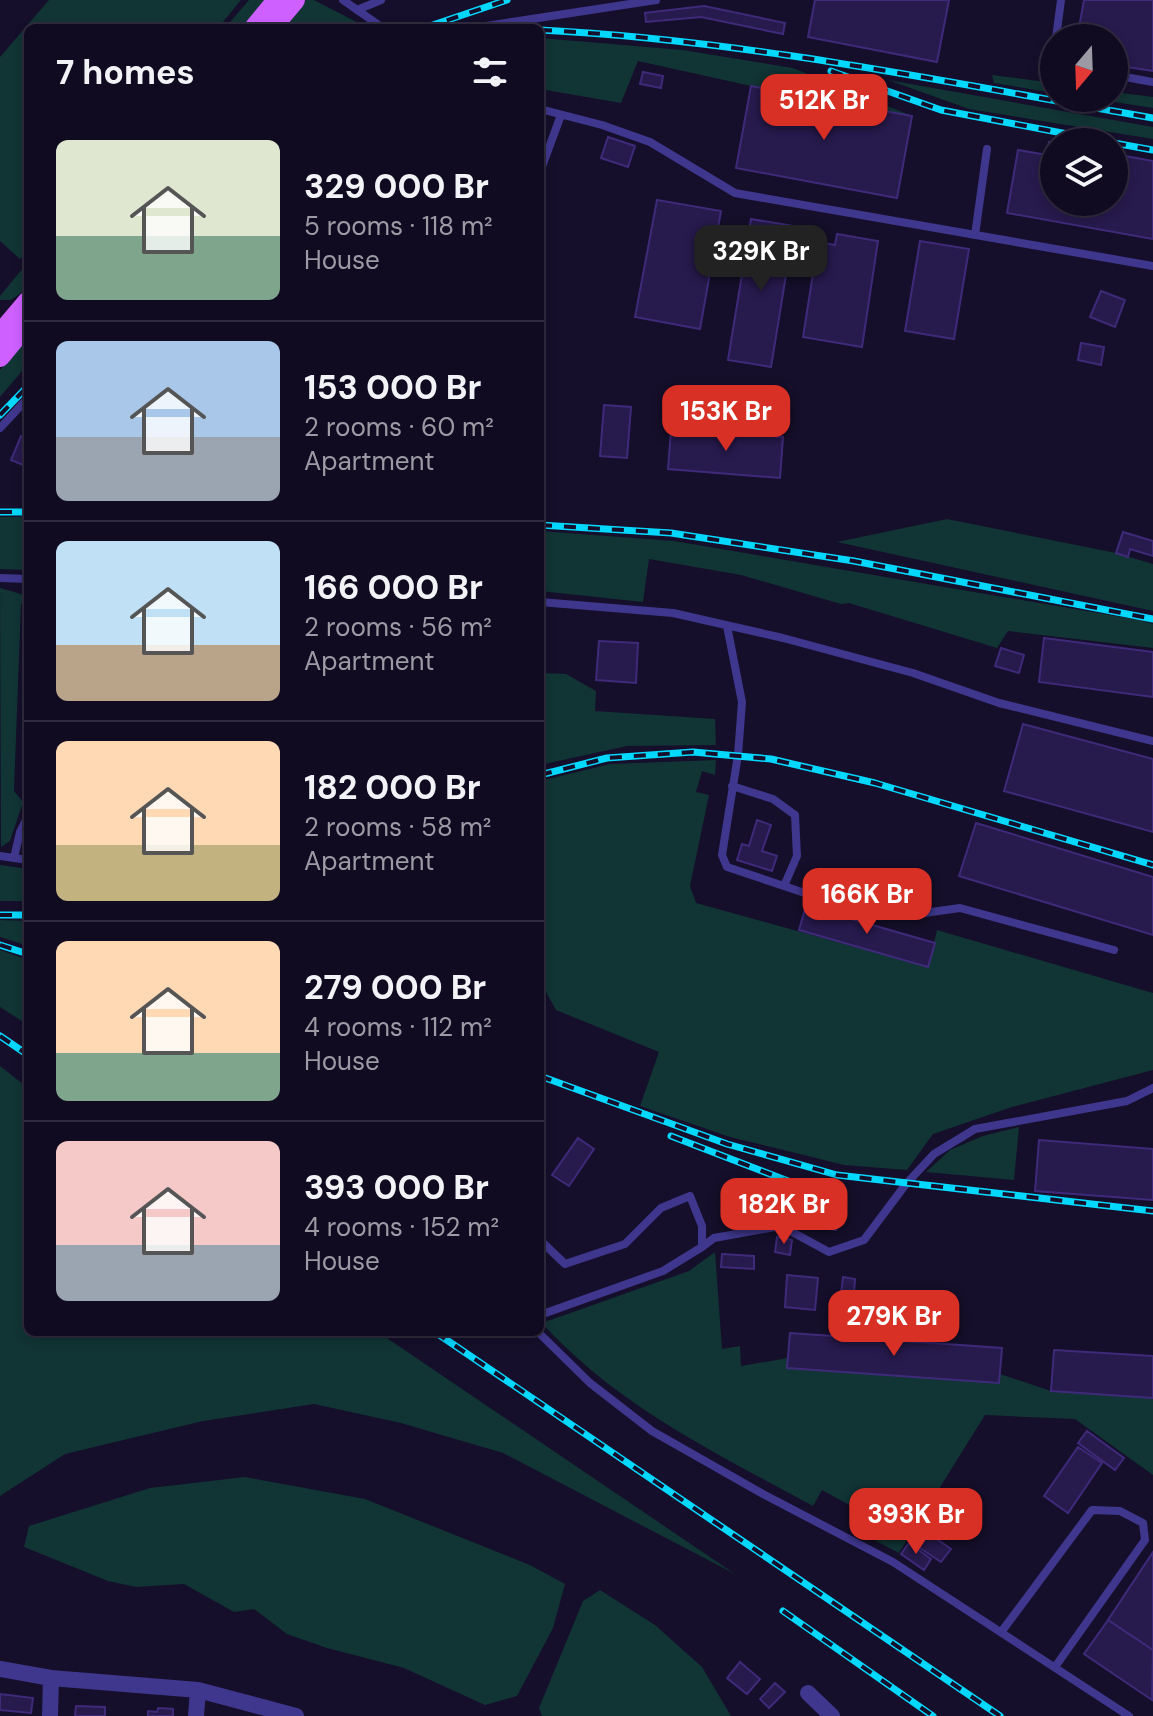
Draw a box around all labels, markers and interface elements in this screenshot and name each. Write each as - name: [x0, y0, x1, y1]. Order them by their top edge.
- north arrow: [1040, 24, 1128, 112]
- map controls: [1040, 24, 1128, 216]
- text: 7 homes: [56, 50, 195, 95]
- icon: filters: [468, 50, 512, 94]
- pin: 512K Br: [750, 74, 898, 142]
- text: 512K Br: [779, 83, 869, 117]
- button: layers: [1040, 128, 1128, 216]
- text: 329 000 Br: [304, 164, 489, 209]
- icon: home: [120, 172, 216, 268]
- text: 5 rooms · 118 m²: [304, 209, 493, 243]
- pin: 329K Br: [687, 225, 835, 293]
- text: 329K Br: [712, 234, 810, 268]
- text: House: [304, 243, 380, 277]
- text: 153 000 Br: [304, 365, 481, 410]
- icon: home: [120, 373, 216, 469]
- pin: 153K Br: [652, 385, 800, 453]
- text: 153K Br: [680, 394, 772, 428]
- text: 2 rooms · 60 m²: [304, 410, 494, 444]
- text: Apartment: [304, 444, 435, 478]
- text: 166 000 Br: [304, 565, 483, 610]
- icon: home: [120, 573, 216, 669]
- text: 2 rooms · 56 m²: [304, 610, 492, 644]
- text: Apartment: [304, 644, 435, 678]
- text: 182 000 Br: [304, 765, 481, 810]
- icon: home: [120, 773, 216, 869]
- text: 2 rooms · 58 m²: [304, 810, 491, 844]
- text: Apartment: [304, 844, 435, 878]
- pin: 166K Br: [793, 868, 941, 936]
- text: 166K Br: [821, 877, 913, 911]
- text: 279 000 Br: [304, 965, 486, 1010]
- icon: home: [120, 973, 216, 1069]
- text: 4 rooms · 112 m²: [304, 1010, 492, 1044]
- text: House: [304, 1044, 380, 1078]
- text: 393 000 Br: [304, 1165, 489, 1210]
- icon: home: [120, 1173, 216, 1269]
- pin: 182K Br: [710, 1178, 858, 1246]
- text: 182K Br: [738, 1187, 830, 1221]
- text: 4 rooms · 152 m²: [304, 1210, 499, 1244]
- text: House: [304, 1244, 380, 1278]
- pin: 279K Br: [820, 1290, 968, 1358]
- text: 279K Br: [846, 1299, 942, 1333]
- pin: 393K Br: [842, 1488, 990, 1556]
- text: 393K Br: [867, 1497, 965, 1531]

